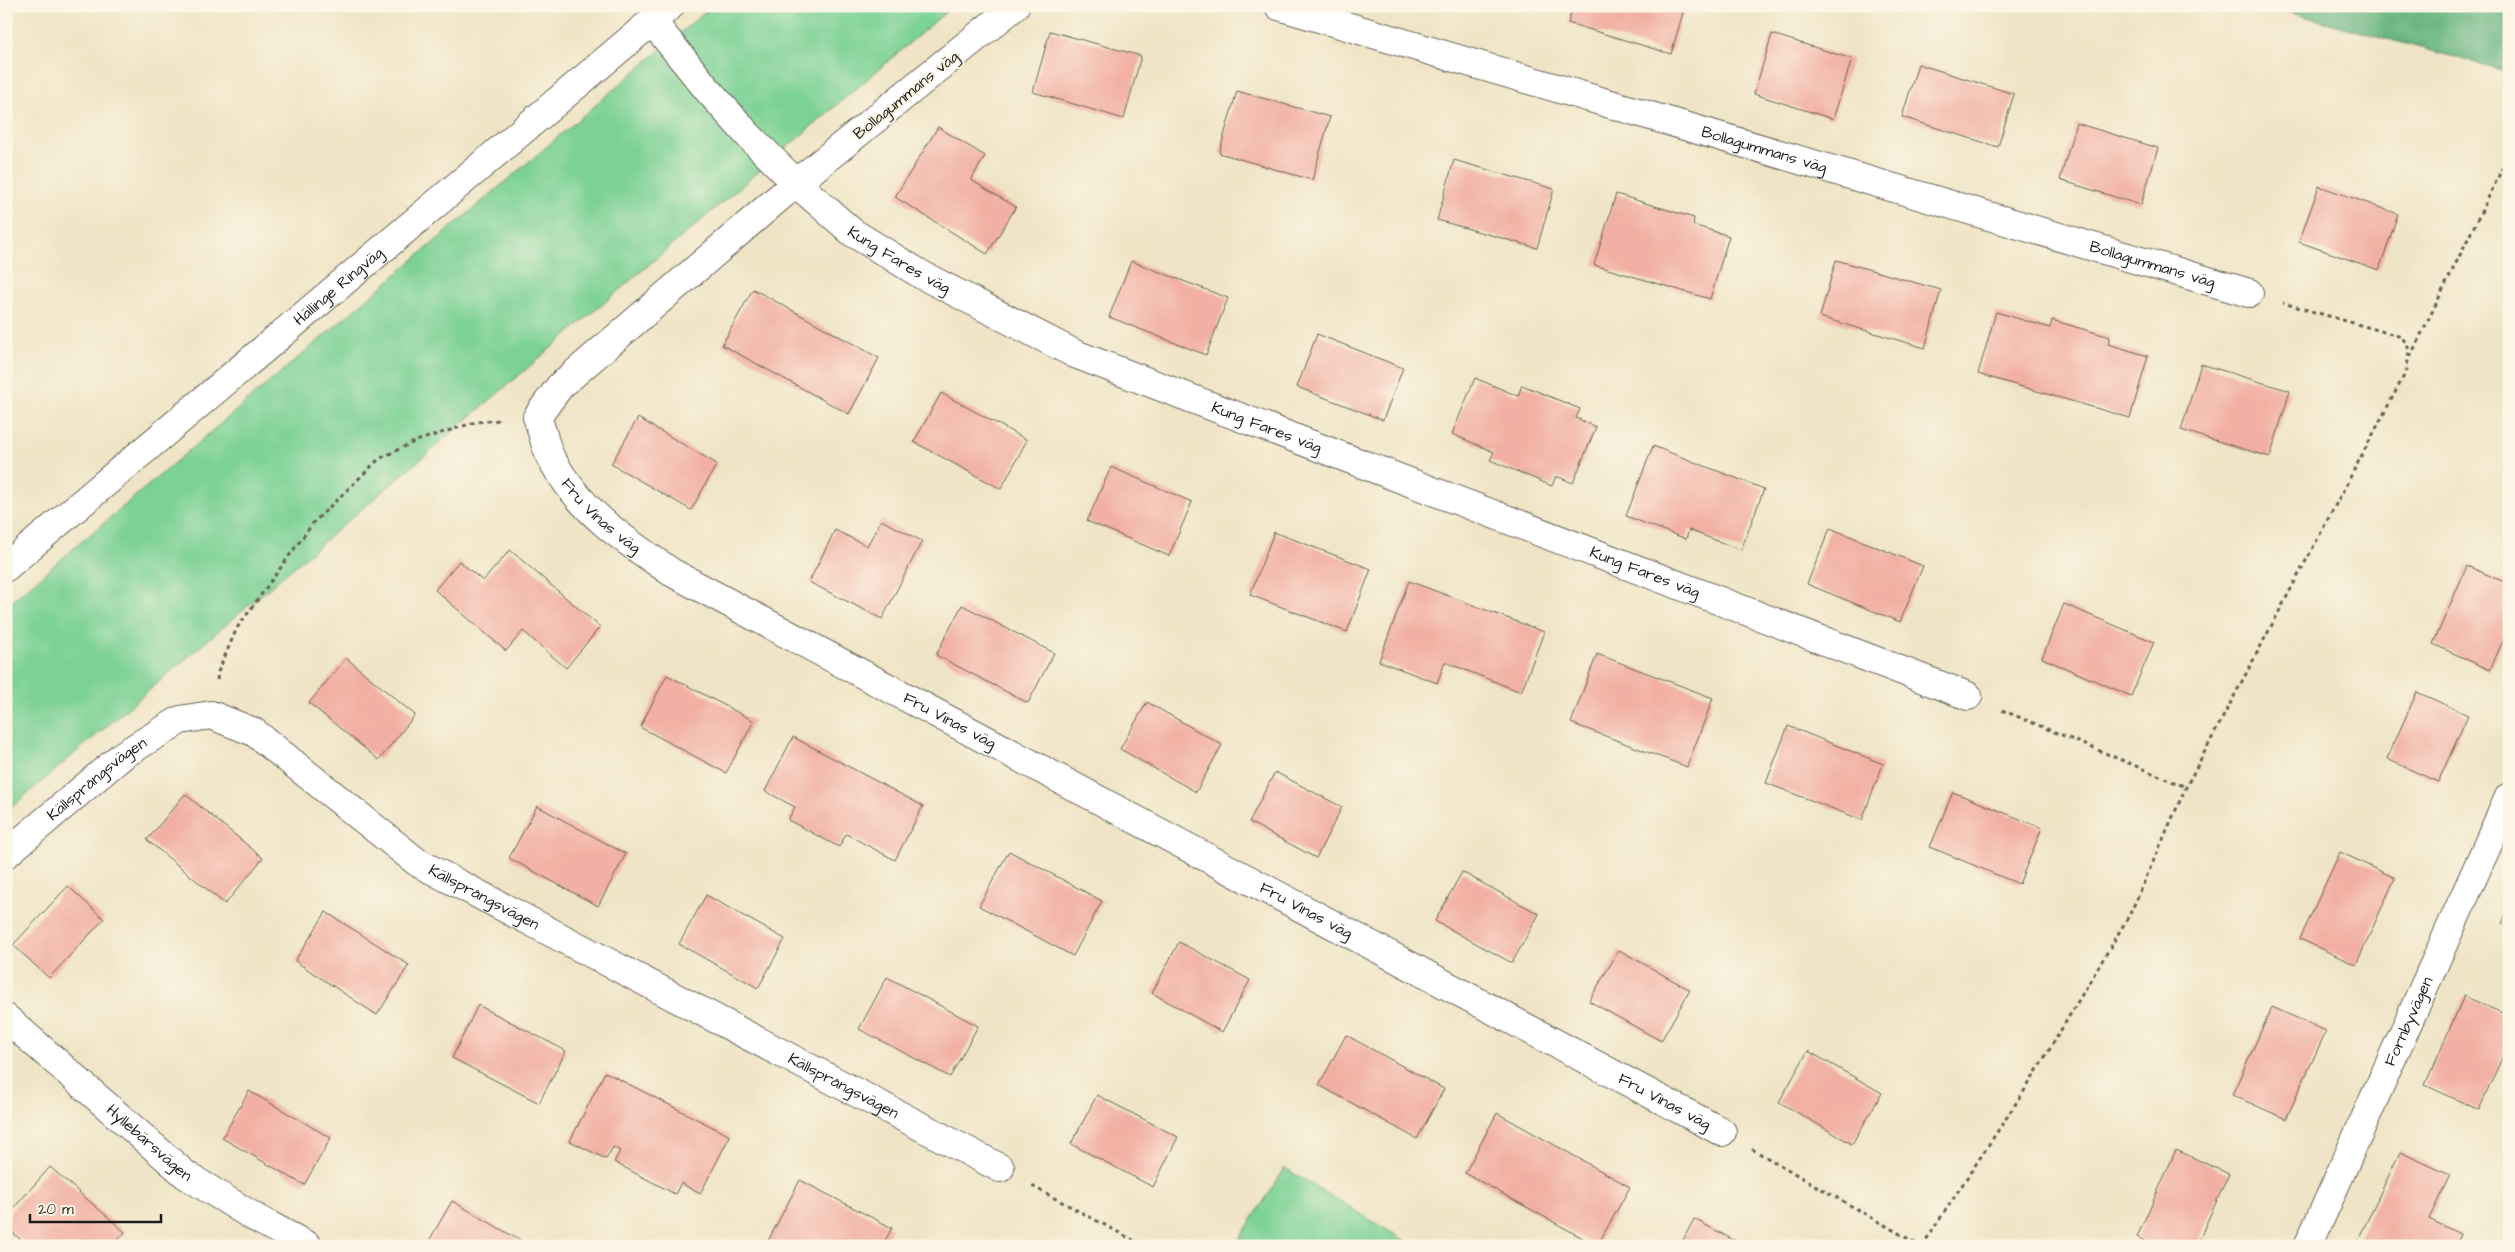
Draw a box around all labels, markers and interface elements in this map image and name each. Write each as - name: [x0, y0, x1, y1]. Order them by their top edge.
- street label: Bollagummans väg: [849, 46, 964, 145]
- street label: Bollagummans väg: [1699, 121, 1830, 180]
- street label: Kung Fares väg: [843, 221, 954, 300]
- street label: Bollagummans väg: [2087, 235, 2218, 294]
- street label: Hällinge Ringväg: [289, 242, 389, 331]
- street label: Kung Fares väg: [1208, 396, 1325, 459]
- street label: Fru Vinas väg: [556, 474, 645, 559]
- street label: Kung Fares väg: [1587, 541, 1703, 604]
- street label: Fru Vinas väg: [899, 687, 1000, 755]
- street label: Källsprångsvägen: [42, 732, 151, 826]
- street label: Källsprångsvägen: [425, 859, 543, 935]
- street label: Fru Vinas väg: [1256, 877, 1357, 945]
- street label: Fornbyvägen: [2379, 973, 2438, 1070]
- street label: Källsprångsvägen: [784, 1048, 903, 1124]
- street label: Fru Vinas väg: [1614, 1068, 1715, 1136]
- street label: Hyllebärsvägen: [101, 1099, 196, 1187]
- scale bar: [30, 1192, 161, 1224]
- text: 20 m: [38, 1199, 74, 1220]

